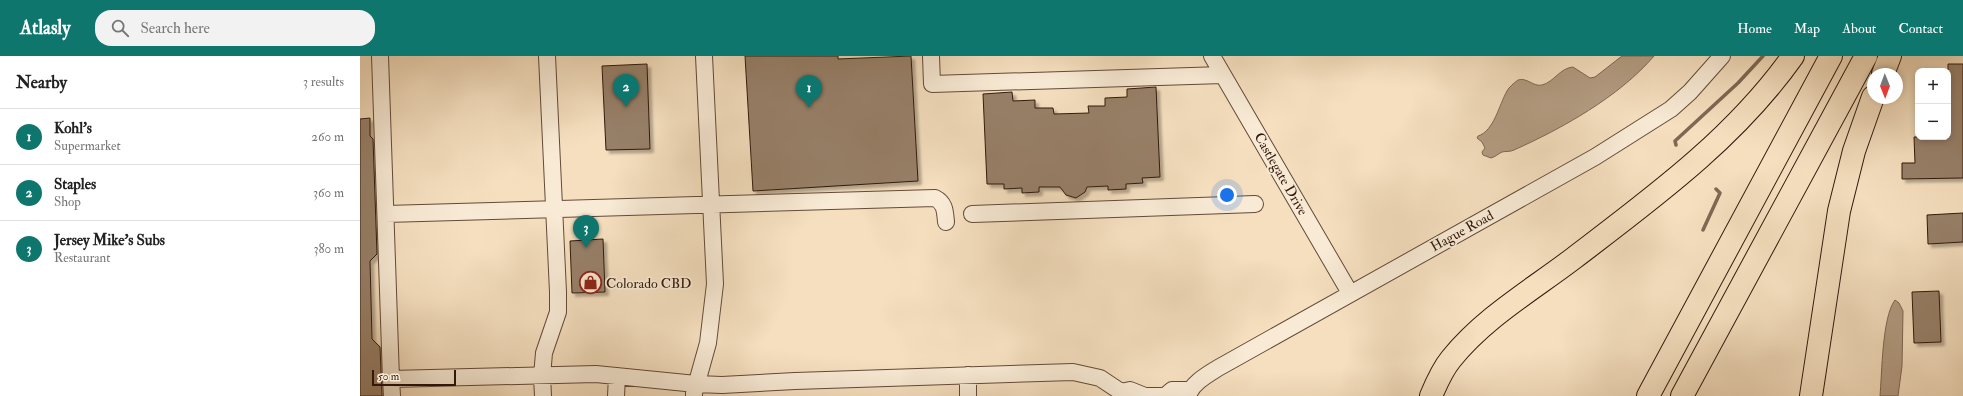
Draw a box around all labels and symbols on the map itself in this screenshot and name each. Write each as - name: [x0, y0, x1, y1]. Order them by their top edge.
- north arrow: [1867, 68, 1903, 104]
- pin: 2: [613, 74, 639, 107]
- pin: 1: [796, 75, 822, 108]
- street label: Castlegate Drive: [1250, 130, 1312, 219]
- your location: [1217, 185, 1237, 205]
- street label: Hague Road: [1427, 207, 1497, 255]
- pin: 3: [573, 215, 599, 248]
- shop icon: Colorado CBD: [577, 270, 603, 296]
- place label: Colorado CBD: [606, 275, 692, 292]
- scale bar: [372, 368, 456, 387]

